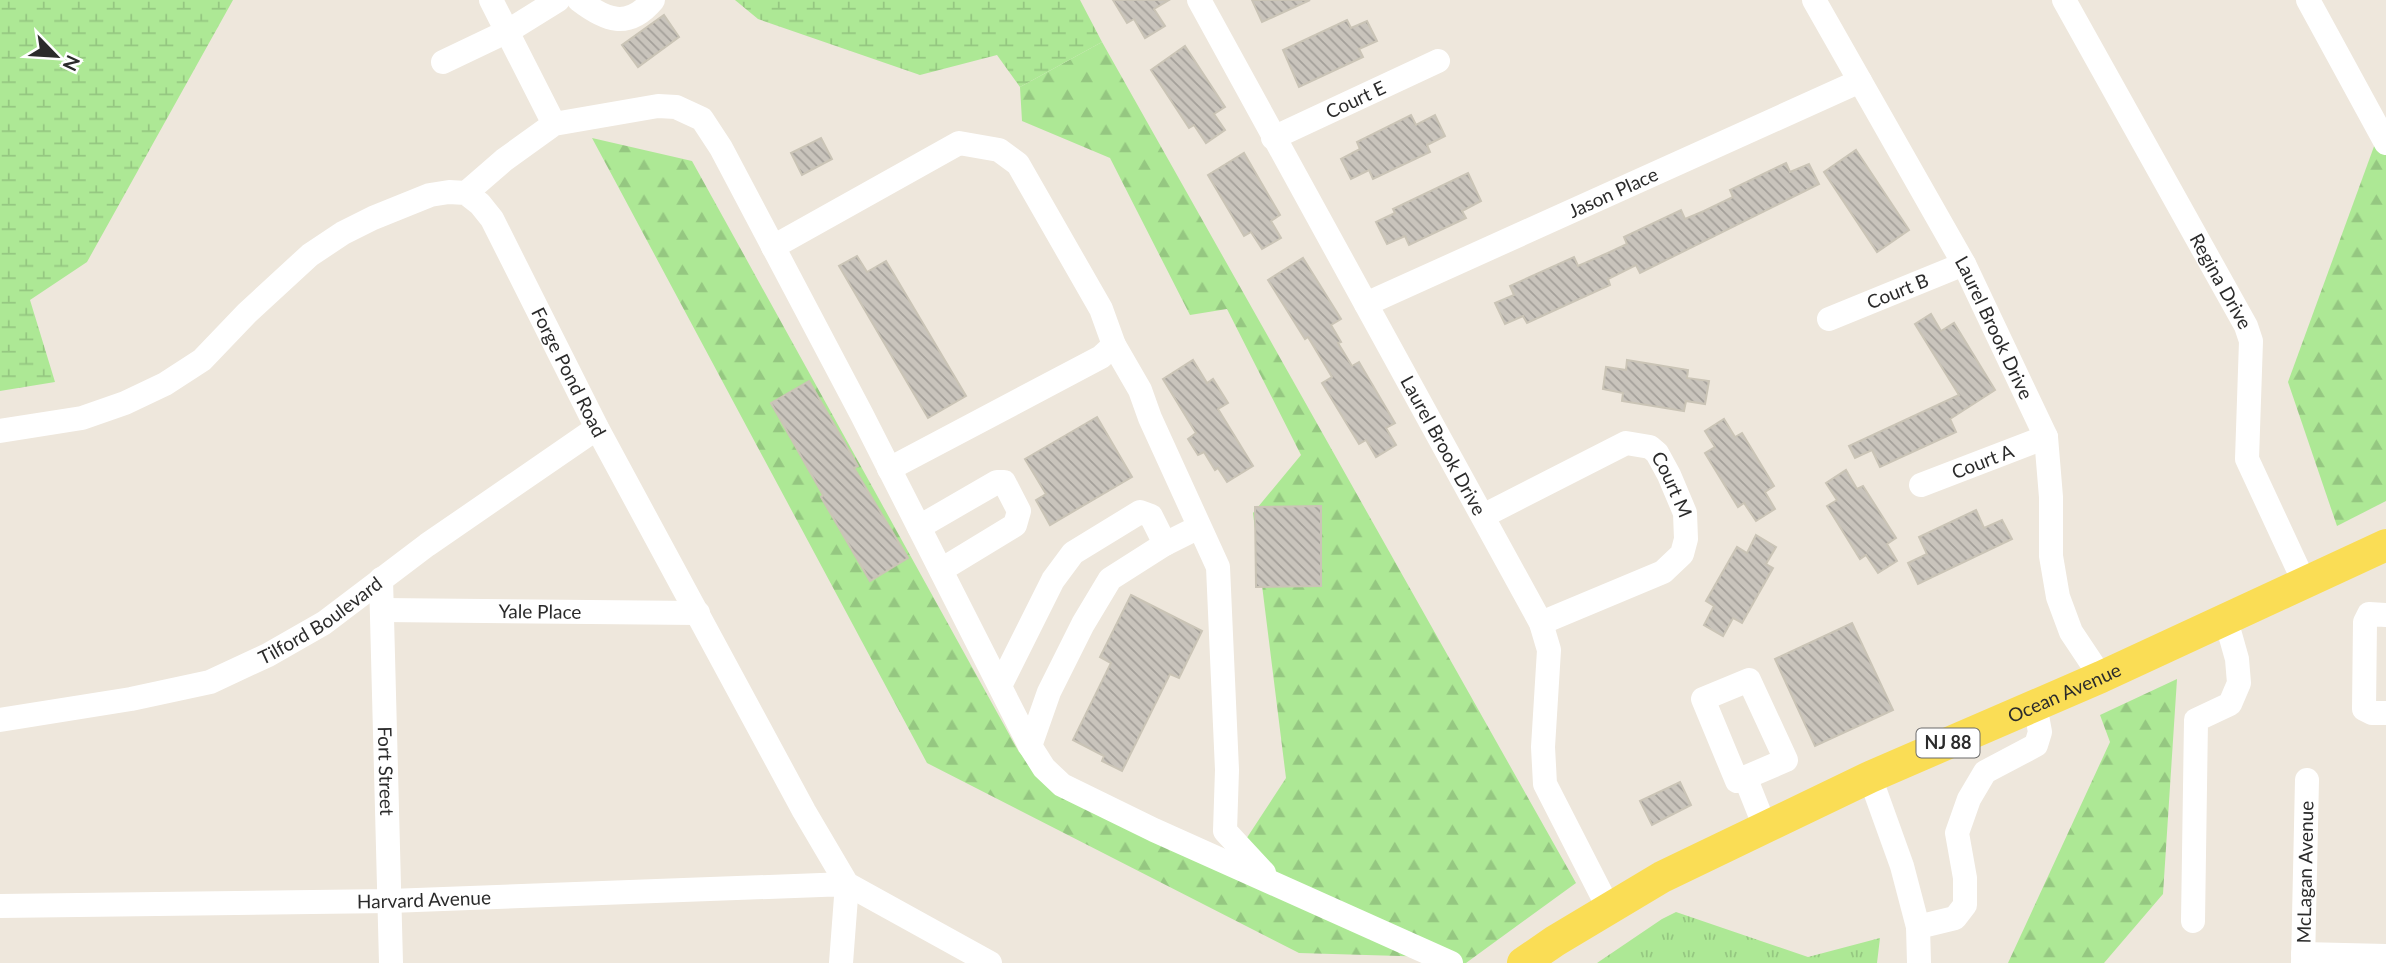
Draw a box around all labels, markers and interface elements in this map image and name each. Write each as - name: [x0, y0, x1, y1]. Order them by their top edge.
- north arrow: [21, 21, 91, 91]
- text: N: [58, 52, 85, 75]
- street label: Court E: [1322, 75, 1389, 123]
- street label: Jason Place: [1564, 162, 1661, 222]
- street label: Regina Drive: [2186, 229, 2257, 333]
- street label: Laurel Brook Drive: [1951, 252, 2038, 403]
- street label: Court B: [1863, 268, 1932, 313]
- street label: Forge Pond Road: [527, 303, 612, 441]
- street label: Laurel Brook Drive: [1396, 371, 1491, 519]
- street label: Court A: [1948, 438, 2017, 483]
- street label: Court M: [1647, 447, 1697, 521]
- street label: Tilford Boulevard: [255, 571, 386, 669]
- street label: Yale Place: [498, 599, 582, 623]
- street label: Ocean Avenue: [2004, 657, 2124, 727]
- street label: Fort Street: [374, 726, 399, 816]
- road number: NJ 88: [1916, 728, 1980, 758]
- street label: McLagan Avenue: [2291, 800, 2318, 944]
- street label: Harvard Avenue: [357, 885, 491, 912]

